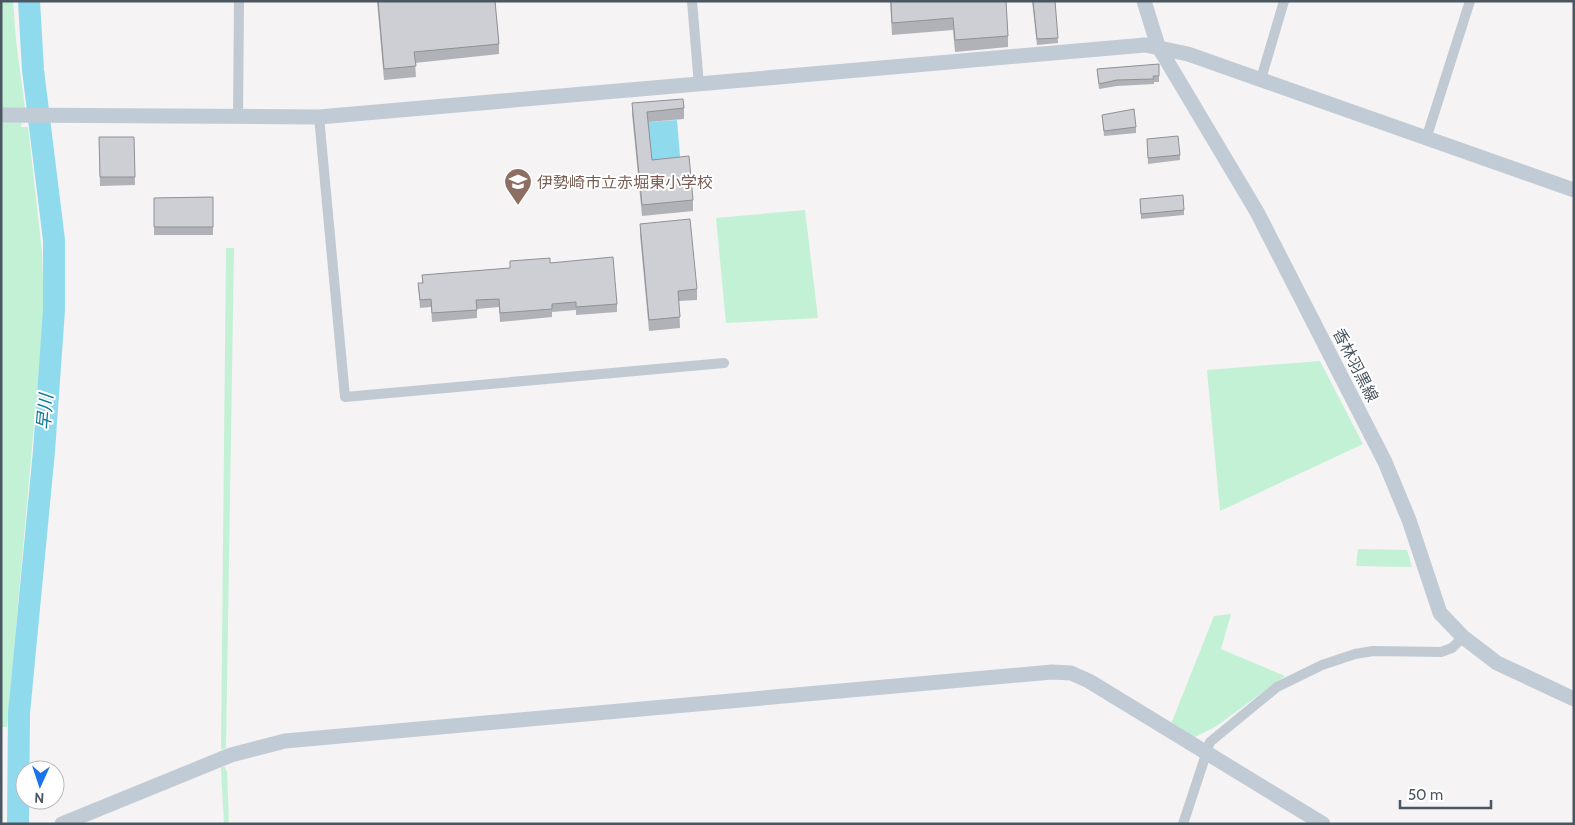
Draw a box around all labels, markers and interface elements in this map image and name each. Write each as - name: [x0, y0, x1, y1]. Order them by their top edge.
- school or university icon: 伊勢崎市立赤堀東小学校: [503, 167, 533, 206]
- place label: 伊勢崎市立赤堀東小学校: [537, 173, 713, 192]
- street label: 香林羽黒線: [1329, 325, 1382, 405]
- water label: 早川: [32, 391, 58, 431]
- north arrow: [15, 760, 65, 810]
- scale bar: [1400, 778, 1491, 810]
- text: 50 m: [1408, 786, 1443, 804]
- text: N: [34, 789, 45, 807]

